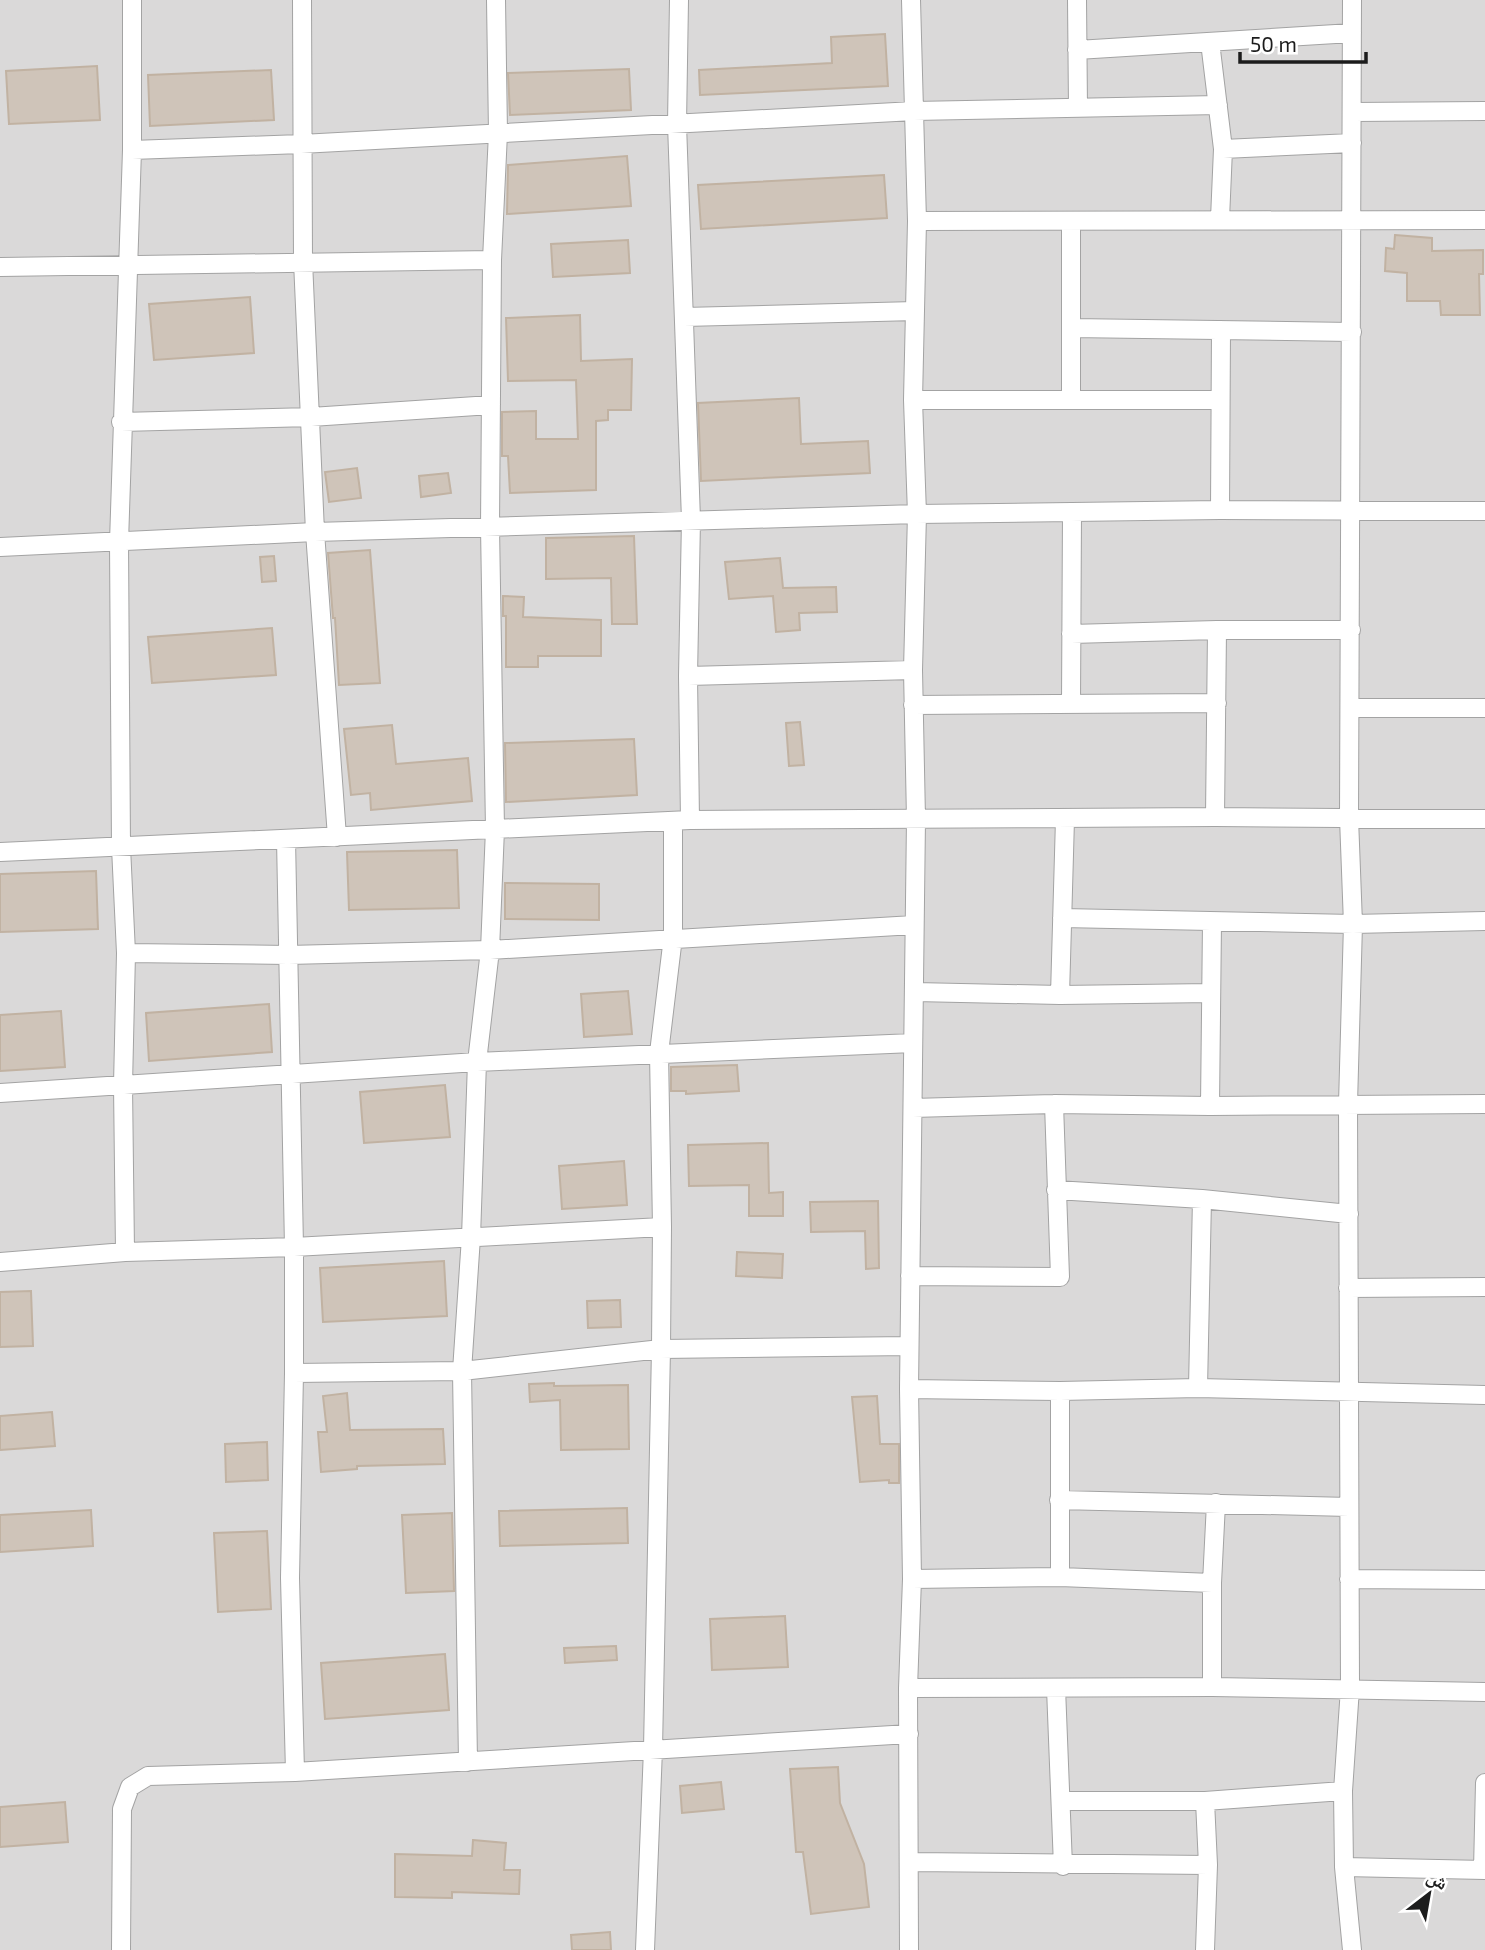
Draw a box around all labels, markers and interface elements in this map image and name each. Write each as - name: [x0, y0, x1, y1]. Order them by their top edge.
- scale bar: [1240, 21, 1366, 65]
- text: 50 m: [1250, 31, 1297, 56]
- north arrow: [1394, 1859, 1464, 1929]
- text: ش: [1423, 1864, 1453, 1895]

